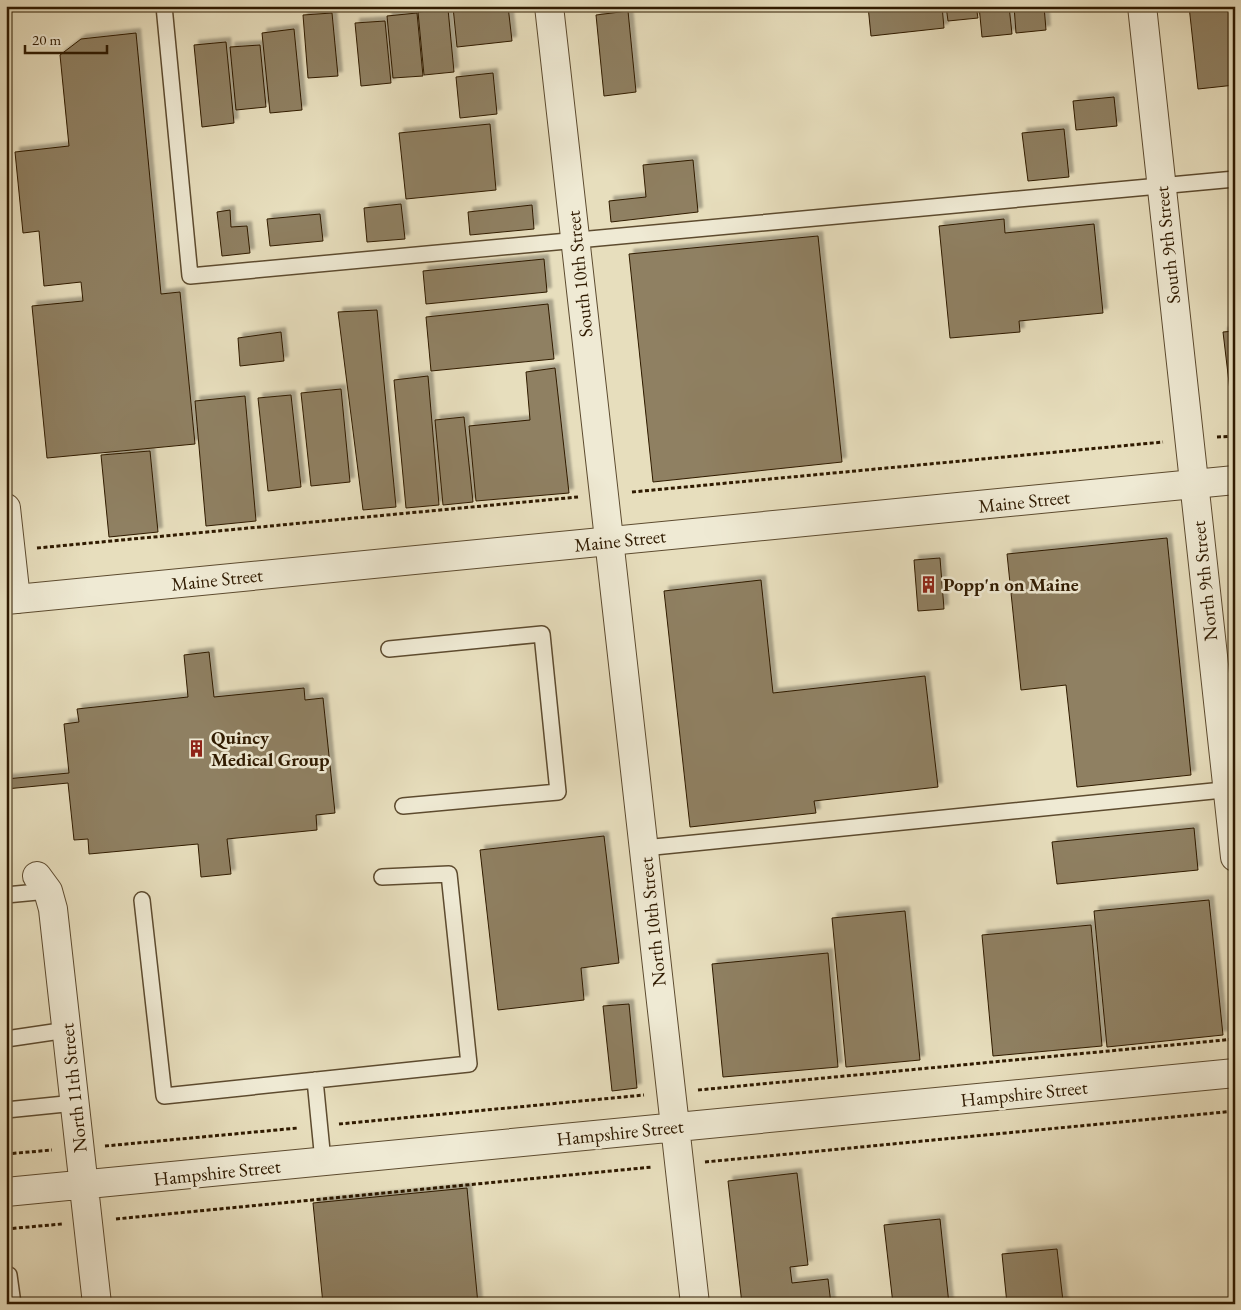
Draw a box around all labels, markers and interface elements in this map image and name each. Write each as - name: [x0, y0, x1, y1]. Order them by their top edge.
- scale bar: [25, 22, 108, 54]
- text: 20 m: [32, 30, 61, 49]
- street label: South 9th Street: [1149, 185, 1186, 305]
- street label: South 10th Street: [560, 209, 599, 339]
- street label: Maine Street: [977, 484, 1071, 519]
- street label: North 9th Street: [1186, 520, 1223, 642]
- street label: Maine Street: [573, 523, 667, 558]
- street label: Maine Street: [170, 562, 264, 597]
- place label: Popp'n on Maine: [943, 572, 1079, 597]
- building icon: Popp'n on Maine: [919, 574, 939, 594]
- place label: Quincy Medical Group: [211, 725, 330, 772]
- building icon: Quincy Medical Group: [187, 738, 207, 758]
- street label: North 10th Street: [633, 856, 672, 988]
- street label: North 11th Street: [54, 1022, 93, 1154]
- street label: Hampshire Street: [959, 1074, 1089, 1113]
- street label: Hampshire Street: [555, 1113, 685, 1152]
- street label: Hampshire Street: [152, 1153, 282, 1192]

